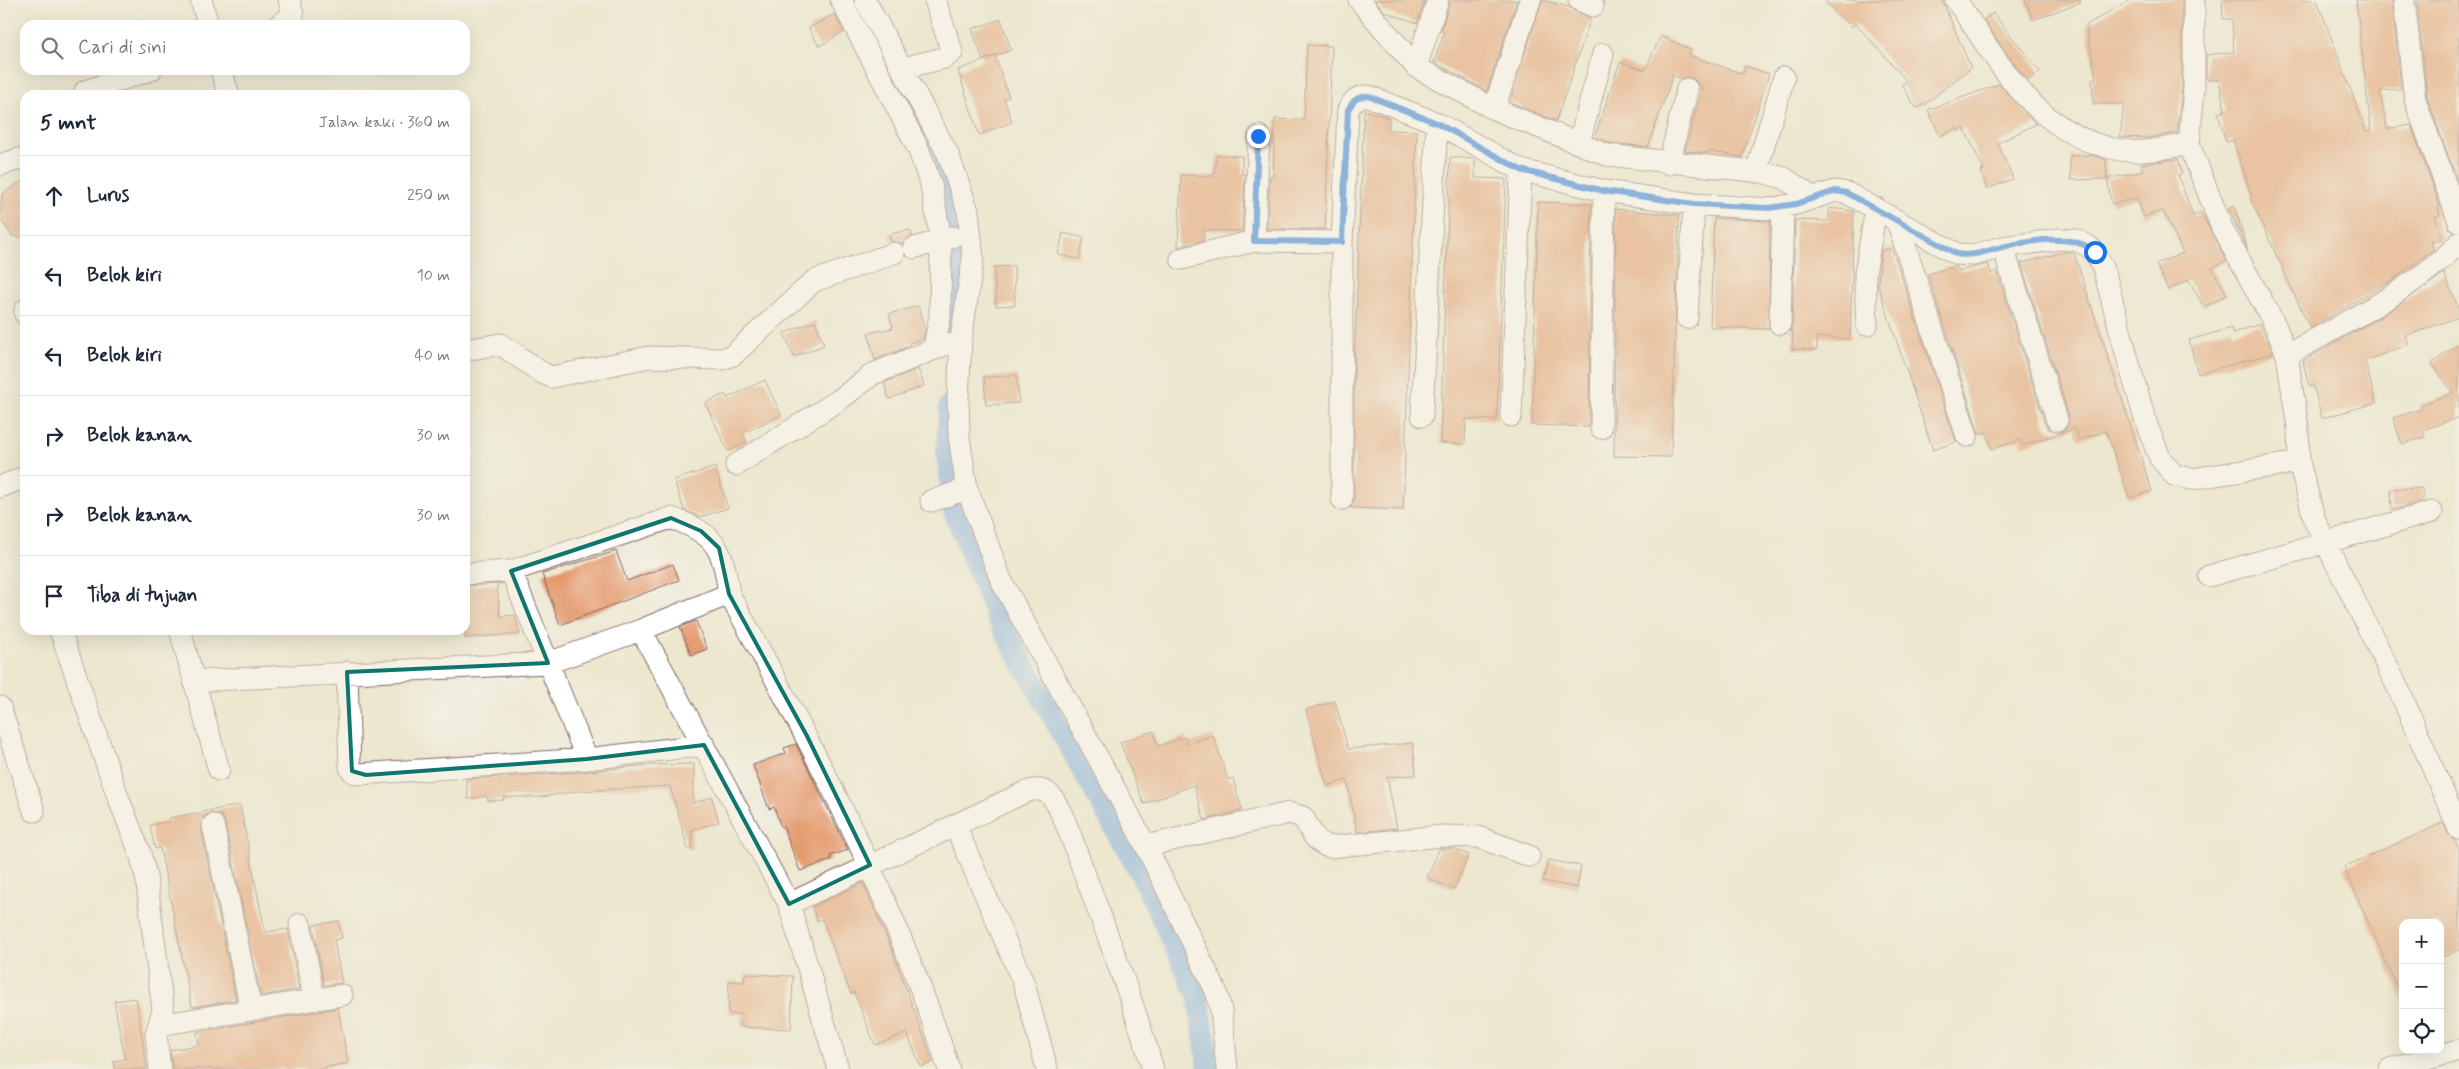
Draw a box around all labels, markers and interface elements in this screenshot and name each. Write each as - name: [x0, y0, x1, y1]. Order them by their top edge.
- search box: [20, 20, 470, 75]
- icon: search: [38, 34, 66, 62]
- text: Cari di sini: [78, 35, 166, 60]
- text: 5 mnt: [40, 109, 97, 137]
- text: Jalan kaki · 360 m: [319, 112, 450, 133]
- route end: [1247, 125, 1270, 148]
- icon: ahead: [40, 182, 68, 210]
- text: Lurus: [87, 183, 129, 208]
- text: 250 m: [407, 185, 450, 206]
- route start: [2084, 241, 2107, 264]
- icon: left: [40, 262, 68, 290]
- text: Belok kiri: [87, 263, 162, 288]
- text: 10 m: [417, 265, 450, 286]
- icon: left: [40, 342, 68, 370]
- text: Belok kiri: [87, 343, 162, 368]
- text: 40 m: [414, 345, 450, 366]
- icon: right: [40, 422, 68, 450]
- text: Belok kanan: [87, 423, 192, 448]
- text: 30 m: [417, 425, 450, 446]
- icon: right: [40, 502, 68, 530]
- text: Belok kanan: [87, 503, 192, 528]
- text: 30 m: [417, 505, 450, 526]
- icon: arrive: [40, 582, 68, 610]
- text: Tiba di tujuan: [87, 583, 198, 608]
- map controls: [2399, 919, 2444, 1054]
- button: +: [2399, 919, 2444, 964]
- button: −: [2399, 964, 2444, 1009]
- button: locate: [2399, 1009, 2444, 1054]

